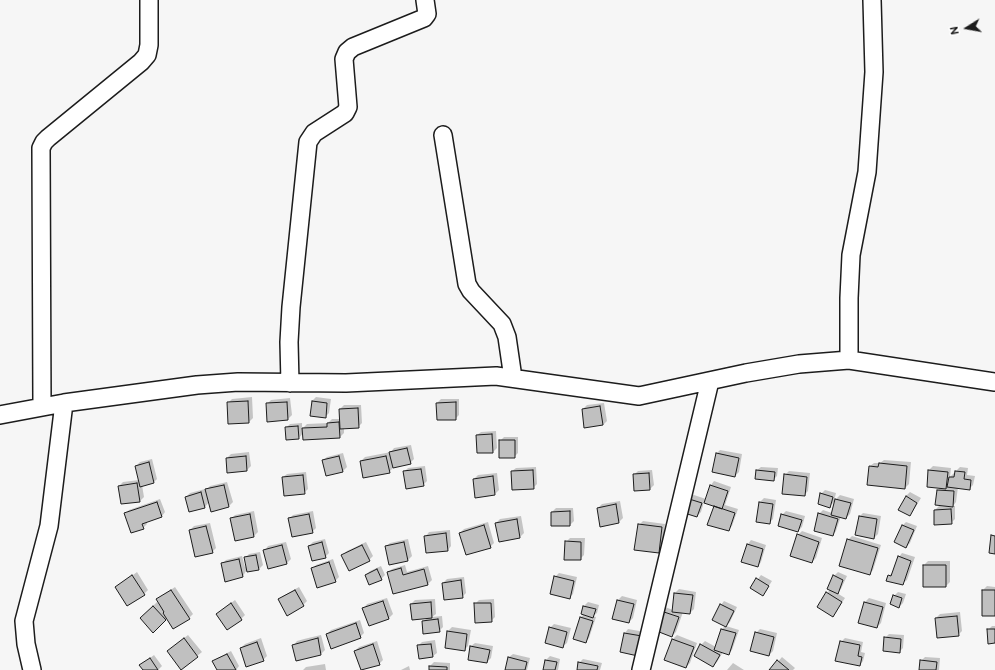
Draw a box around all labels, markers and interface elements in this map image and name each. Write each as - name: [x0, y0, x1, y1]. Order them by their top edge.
- north arrow: [947, 8, 987, 48]
- text: N: [948, 25, 962, 36]

